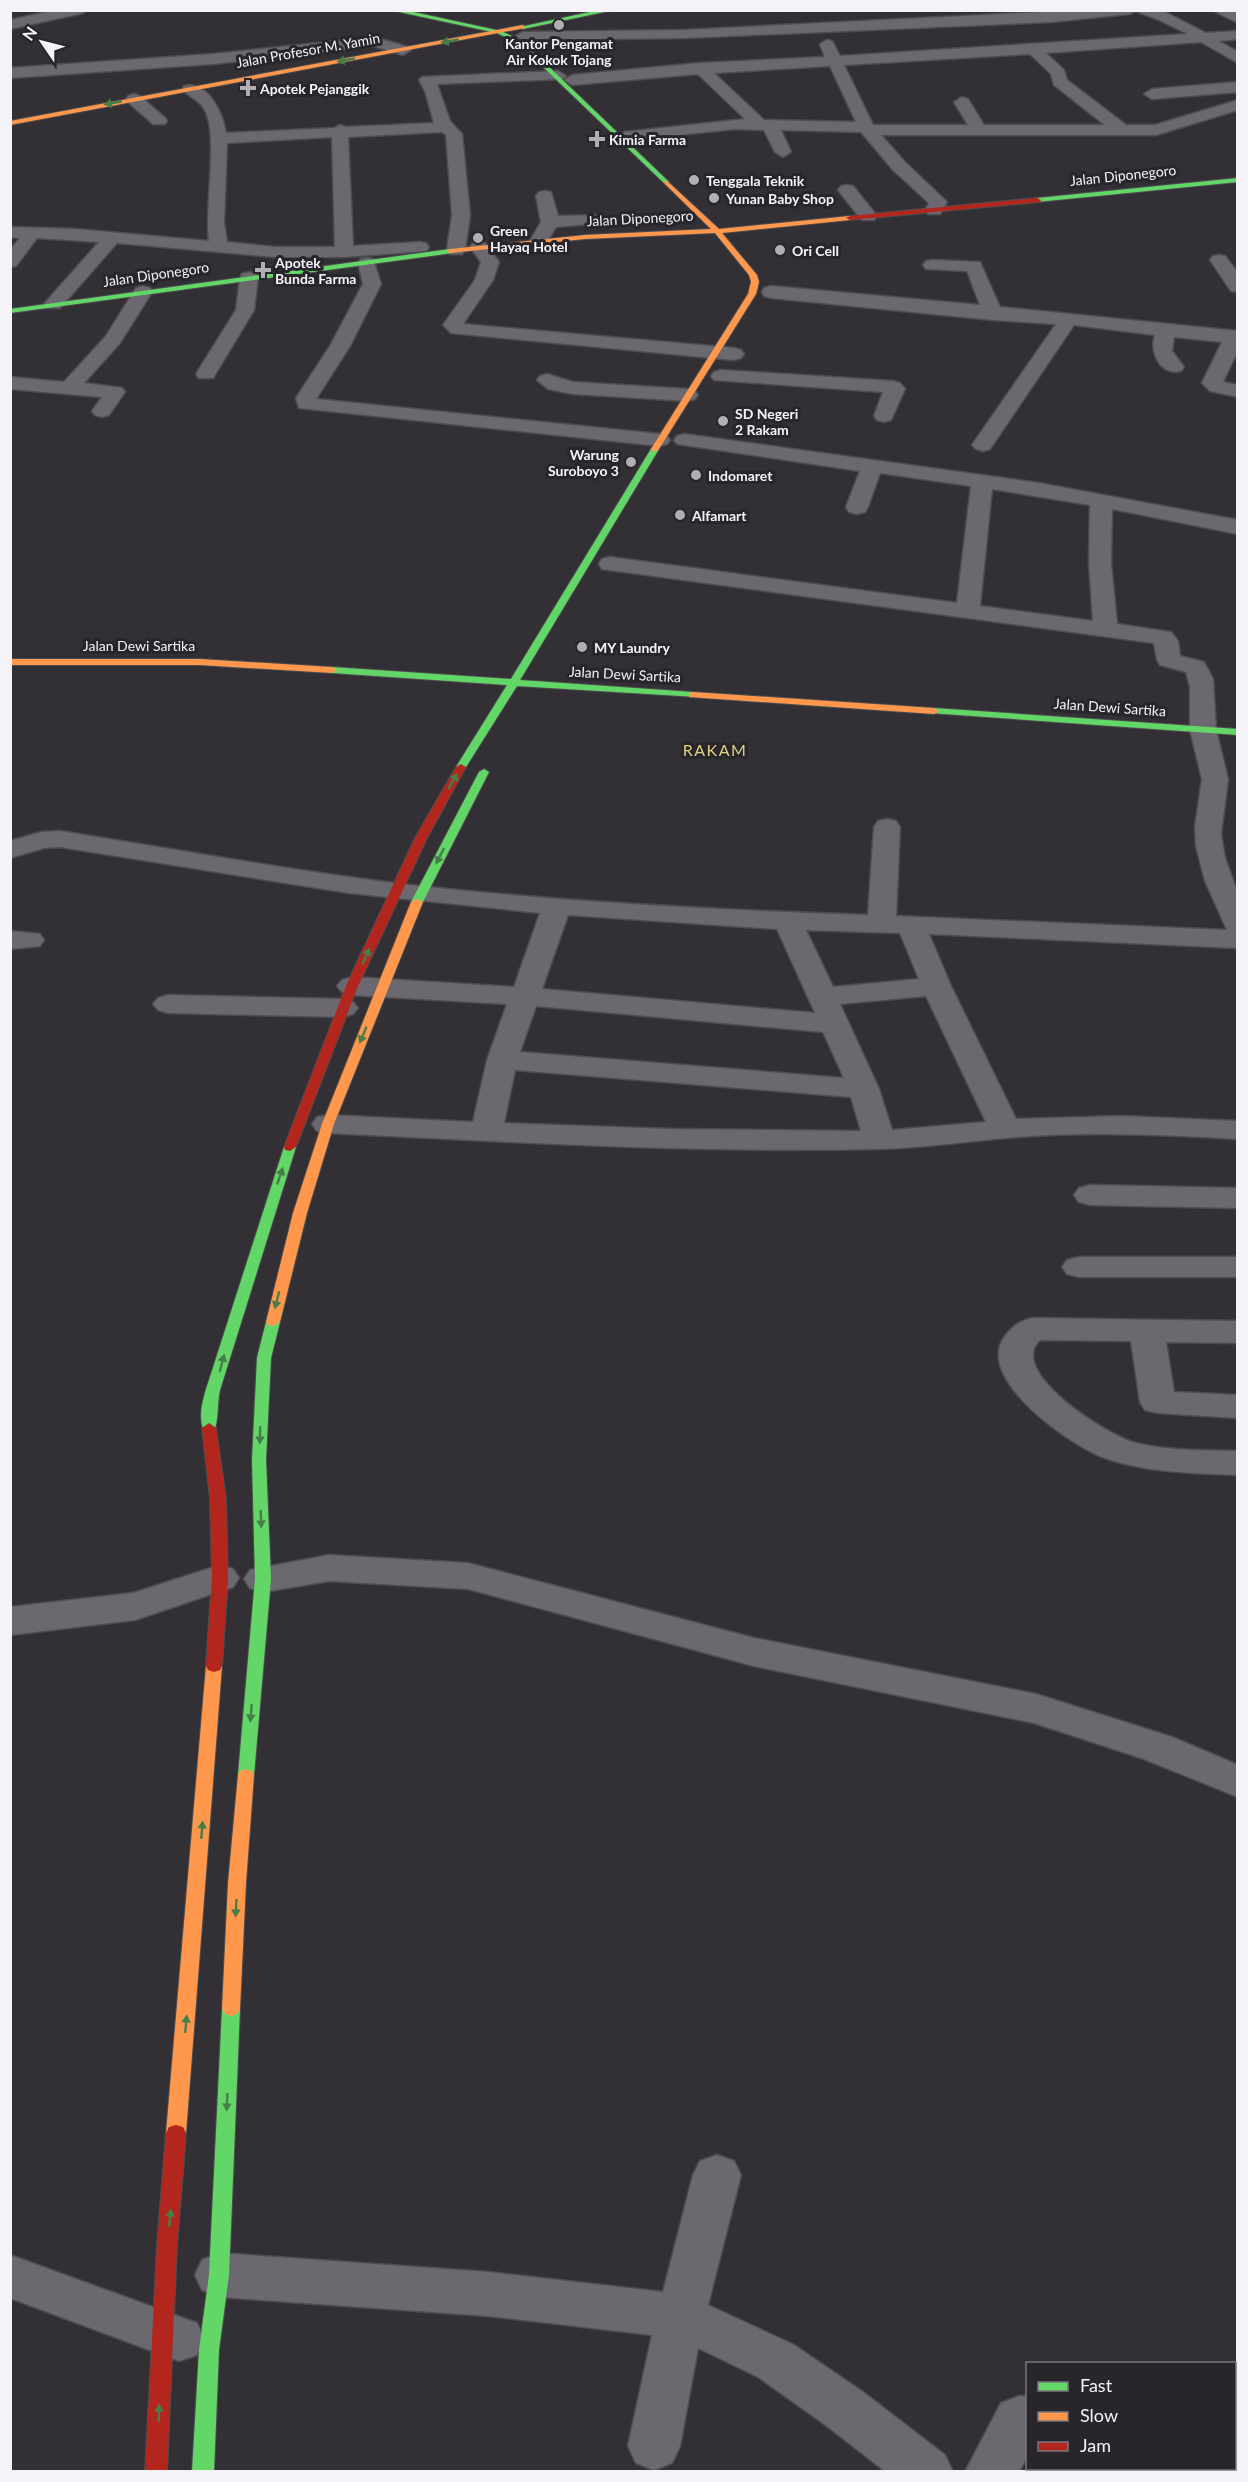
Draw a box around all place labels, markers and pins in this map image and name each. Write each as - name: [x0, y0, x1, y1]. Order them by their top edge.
- marker: Kantor Pengamat Air Kokok Tojang: [552, 18, 566, 32]
- place label: Kantor Pengamat Air Kokok Tojang: [505, 35, 614, 68]
- place label: Apotek Pejanggik: [259, 80, 370, 97]
- marker: Apotek Pejanggik: [241, 81, 255, 95]
- place label: Kimia Farma: [609, 131, 686, 148]
- marker: Kimia Farma: [590, 132, 604, 146]
- place label: Tenggala Teknik: [706, 172, 805, 189]
- marker: Tenggala Teknik: [687, 173, 701, 187]
- place label: Yunan Baby Shop: [725, 190, 834, 207]
- marker: Yunan Baby Shop: [707, 191, 721, 205]
- place label: Green Hayaq Hotel: [490, 222, 568, 255]
- marker: Green Hayaq Hotel: [471, 231, 485, 245]
- place label: Ori Cell: [792, 242, 839, 259]
- marker: Ori Cell: [773, 243, 787, 257]
- place label: Apotek Bunda Farma: [274, 254, 356, 287]
- marker: Apotek Bunda Farma: [256, 263, 270, 277]
- place label: SD Negeri 2 Rakam: [735, 405, 798, 438]
- marker: SD Negeri 2 Rakam: [716, 414, 730, 428]
- place label: Warung Suroboyo 3: [548, 446, 620, 479]
- marker: Warung Suroboyo 3: [624, 455, 638, 469]
- place label: Indomaret: [708, 467, 773, 484]
- marker: Indomaret: [689, 468, 703, 482]
- place label: Alfamart: [691, 507, 747, 524]
- marker: Alfamart: [673, 508, 687, 522]
- place label: MY Laundry: [594, 639, 670, 656]
- marker: MY Laundry: [575, 640, 589, 654]

